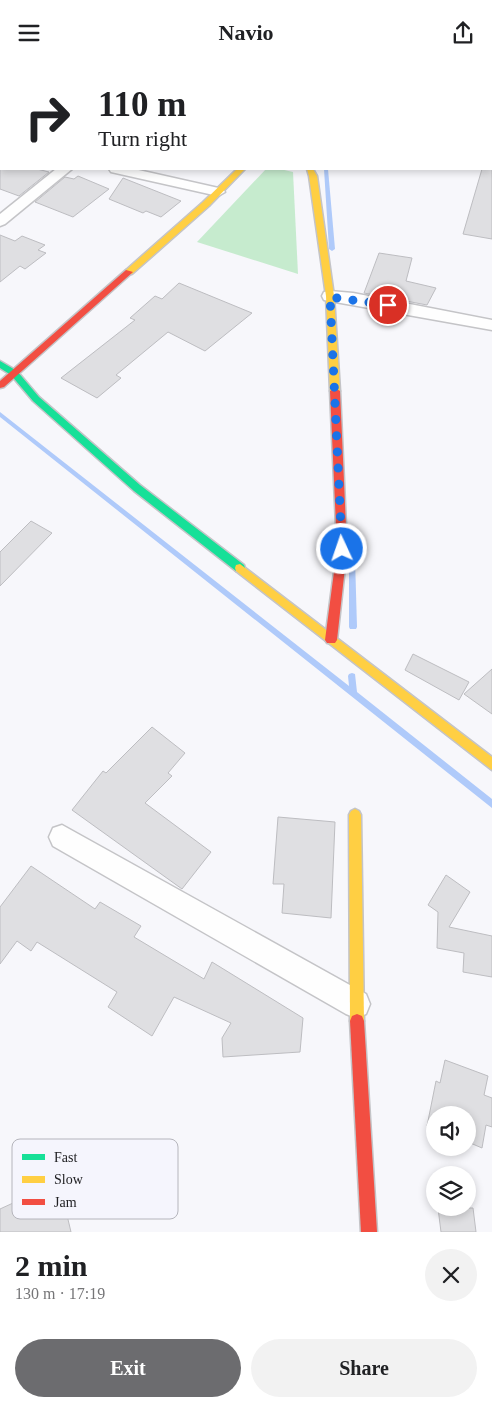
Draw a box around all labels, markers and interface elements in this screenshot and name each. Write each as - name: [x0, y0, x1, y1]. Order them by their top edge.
- icon: menu: [15, 19, 43, 47]
- icon: share: [449, 19, 477, 47]
- text: Navio: [219, 20, 274, 45]
- icon: right: [15, 85, 80, 150]
- text: 110 m: [98, 85, 186, 124]
- text: Turn right: [98, 126, 187, 151]
- pin: [367, 284, 409, 326]
- icon: arrive: [374, 291, 402, 319]
- position arrow: [315, 522, 367, 574]
- map controls: [426, 1106, 476, 1216]
- button: sound: [426, 1106, 476, 1156]
- legend: [12, 1139, 178, 1219]
- text: Fast: [54, 1150, 77, 1165]
- button: layers: [426, 1166, 476, 1216]
- text: Slow: [54, 1172, 84, 1187]
- text: Jam: [54, 1195, 77, 1210]
- text: 2 min: [15, 1249, 88, 1282]
- button: close: [425, 1249, 477, 1301]
- text: 130 m · 17:19: [15, 1285, 105, 1302]
- button: Exit: [15, 1339, 241, 1397]
- button: Share: [251, 1339, 477, 1397]

